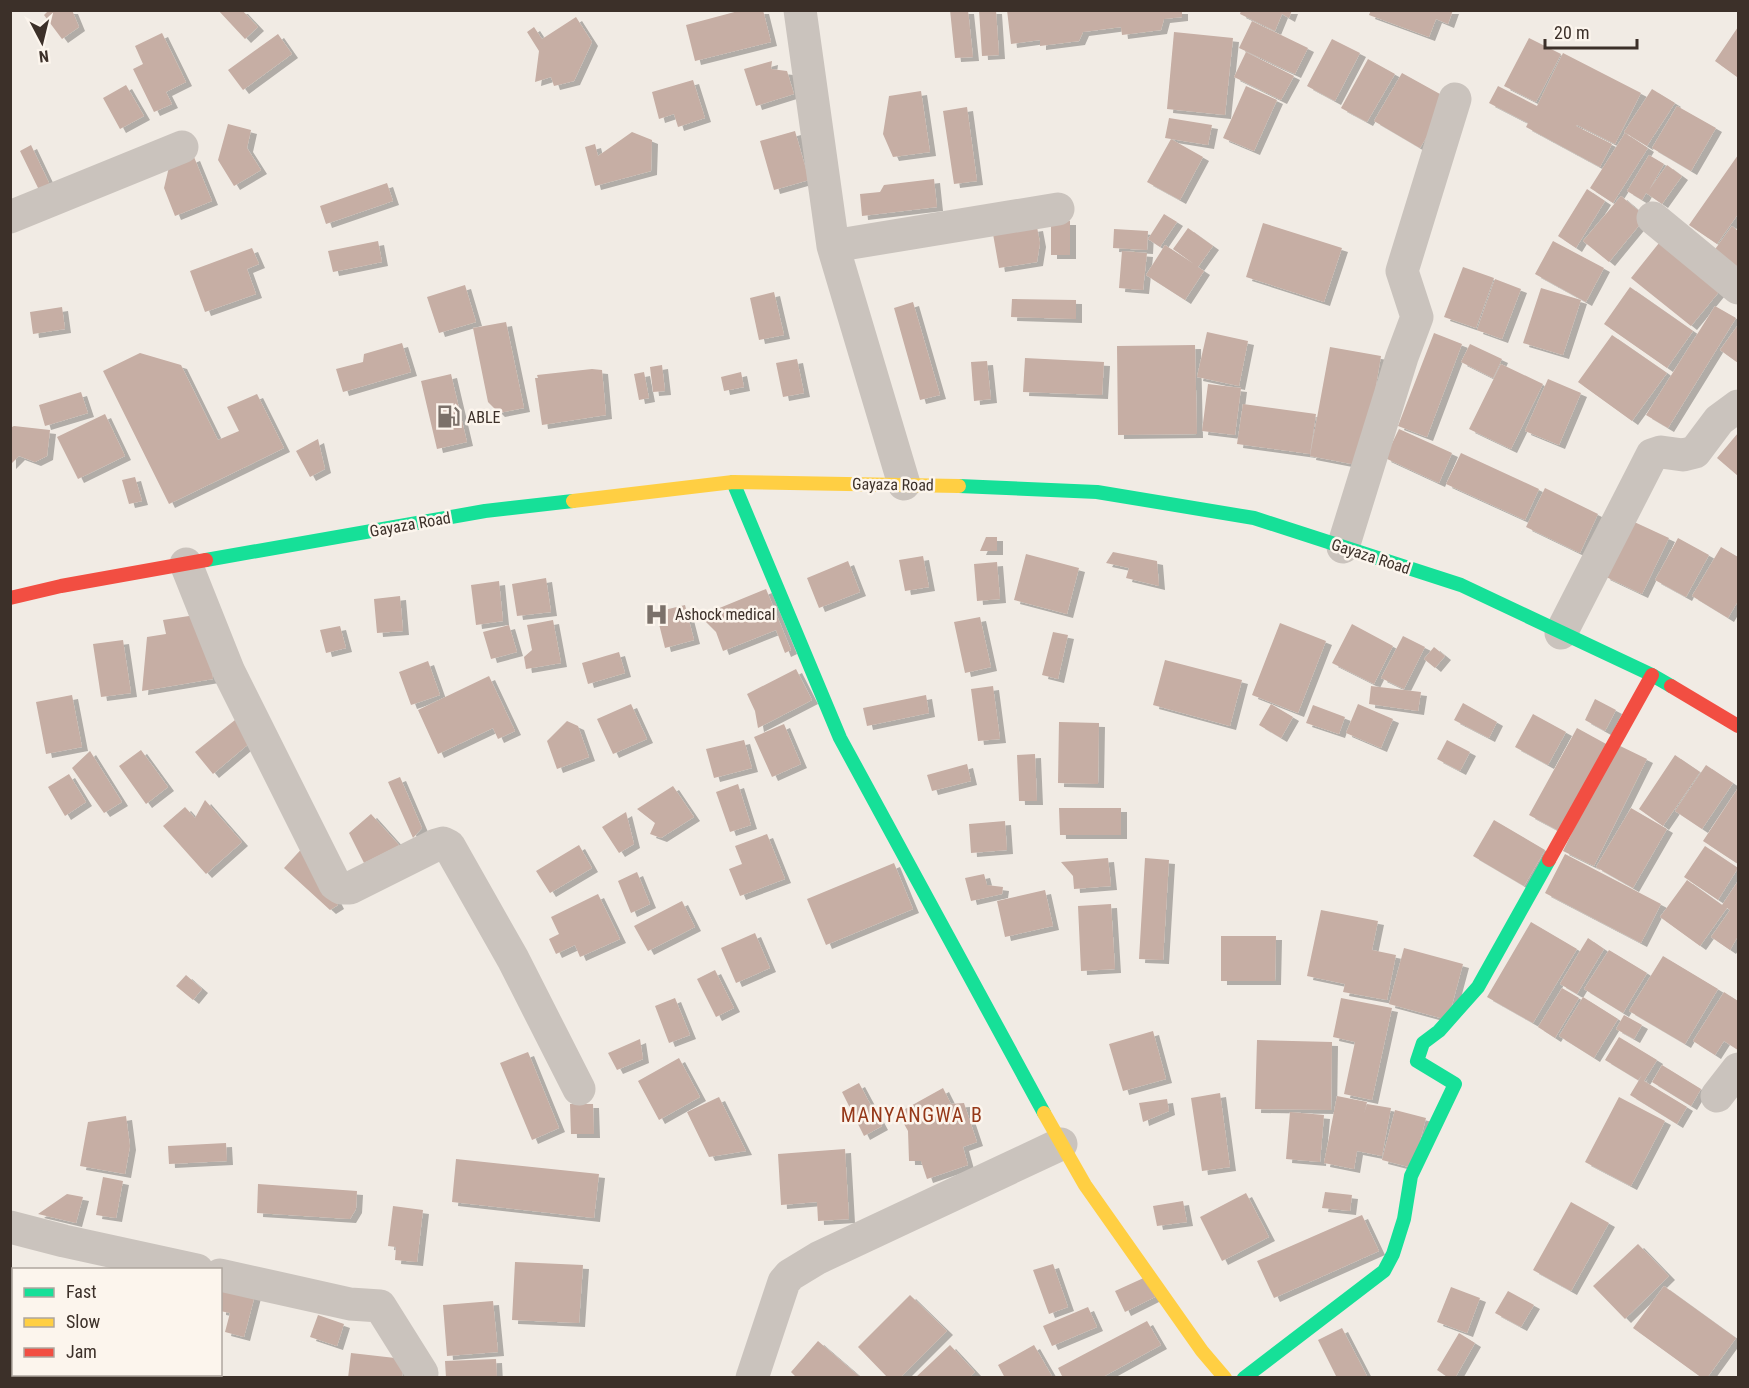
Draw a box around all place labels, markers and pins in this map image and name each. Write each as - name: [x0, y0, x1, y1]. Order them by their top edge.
- fuel station icon: ABLE: [436, 404, 462, 430]
- place label: ABLE: [467, 408, 501, 427]
- hospital icon: Ashock medical: [644, 601, 670, 627]
- place label: Ashock medical: [675, 605, 775, 624]

